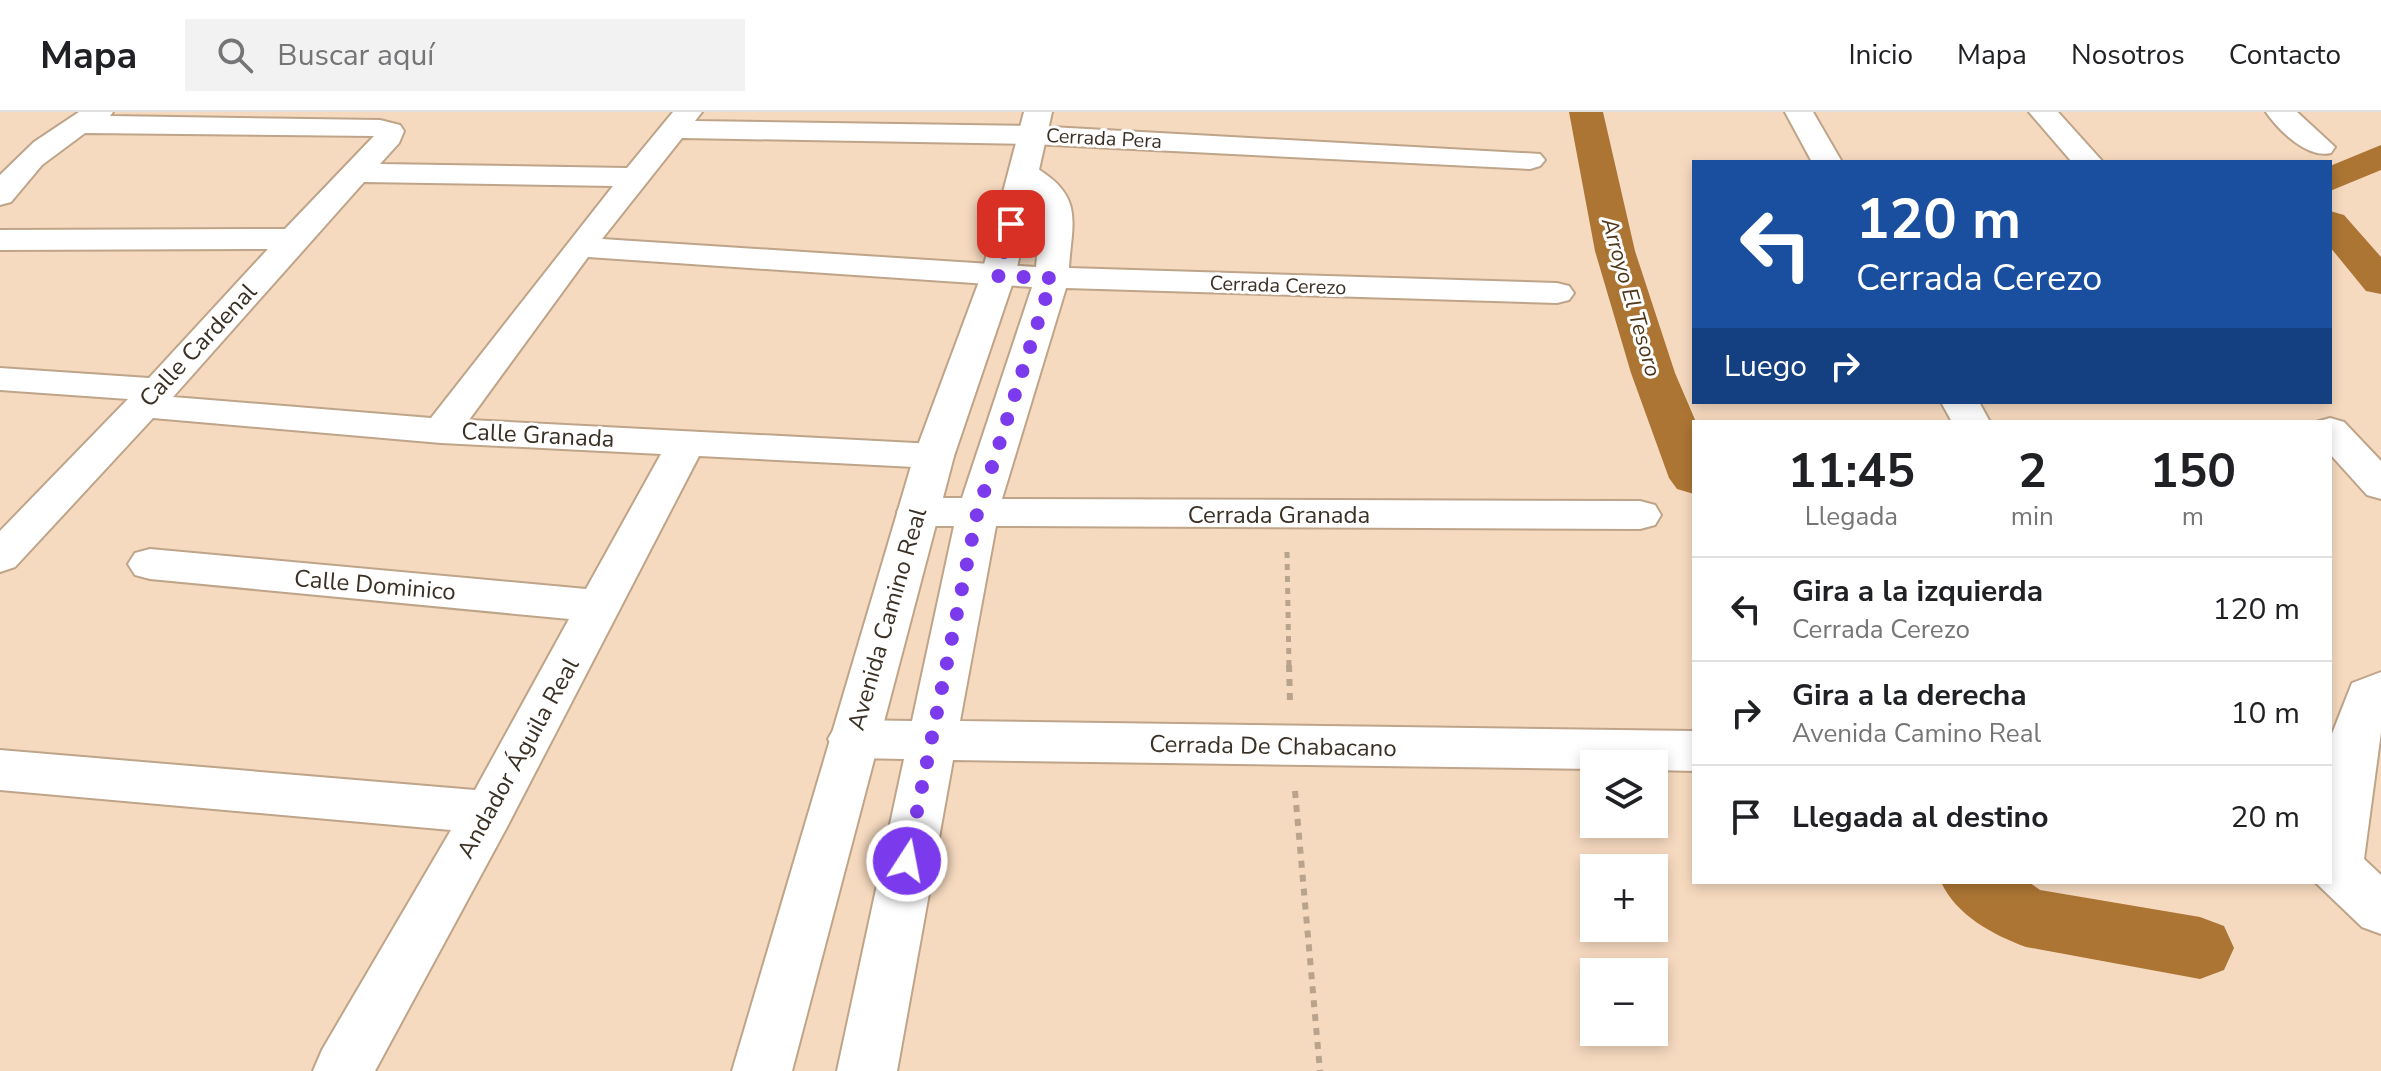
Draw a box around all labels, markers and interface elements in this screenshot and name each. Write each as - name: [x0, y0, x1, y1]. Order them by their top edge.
- search box: [185, 19, 745, 91]
- text: Mapa: [40, 30, 137, 81]
- icon: search: [213, 33, 257, 77]
- text: Buscar aquí: [277, 35, 434, 76]
- text: Inicio: [1848, 36, 1913, 74]
- text: Mapa: [1957, 36, 2027, 74]
- text: Nosotros: [2071, 36, 2185, 74]
- text: Contacto: [2229, 36, 2341, 74]
- street label: Cerrada Pera: [1045, 122, 1163, 155]
- text: 120 m: [1856, 181, 2021, 258]
- pin: [977, 190, 1045, 258]
- icon: left: [1724, 192, 1828, 296]
- icon: arrive: [989, 202, 1033, 246]
- water label: Arroyo El Tesoro: [1594, 213, 1668, 380]
- text: Cerrada Cerezo: [1856, 254, 2102, 303]
- street label: Cerrada Cerezo: [1209, 270, 1347, 301]
- street label: Calle Cardenal: [132, 276, 264, 414]
- icon: right: [1823, 344, 1867, 388]
- text: Luego: [1724, 346, 1807, 387]
- street label: Calle Granada: [461, 415, 615, 455]
- text: 11:45: [1788, 438, 1915, 504]
- text: 2: [2018, 438, 2047, 504]
- text: 150: [2150, 438, 2236, 504]
- street label: Cerrada Granada: [1188, 499, 1370, 531]
- text: Llegada: [1805, 499, 1898, 534]
- text: min: [2011, 499, 2054, 534]
- text: m: [2182, 499, 2204, 534]
- street label: Avenida Camino Real: [840, 504, 934, 734]
- street label: Calle Dominico: [293, 562, 457, 608]
- text: Gira a la izquierda: [1792, 571, 2043, 612]
- icon: left: [1724, 587, 1768, 631]
- text: 120 m: [2213, 589, 2300, 630]
- text: Cerrada Cerezo: [1792, 612, 1970, 647]
- street label: Andador Águila Real: [450, 652, 586, 864]
- text: Gira a la derecha: [1792, 675, 2027, 716]
- icon: right: [1724, 691, 1768, 735]
- text: 10 m: [2231, 693, 2300, 734]
- text: Avenida Camino Real: [1792, 716, 2041, 751]
- street label: Cerrada De Chabacano: [1149, 728, 1397, 764]
- map controls: [1580, 750, 1668, 1046]
- button: layers: [1580, 750, 1668, 838]
- icon: arrive: [1724, 795, 1768, 839]
- text: Llegada al destino: [1792, 797, 2048, 838]
- text: 20 m: [2231, 797, 2300, 838]
- position arrow: [865, 819, 949, 903]
- button: +: [1580, 854, 1668, 942]
- button: −: [1580, 958, 1668, 1046]

